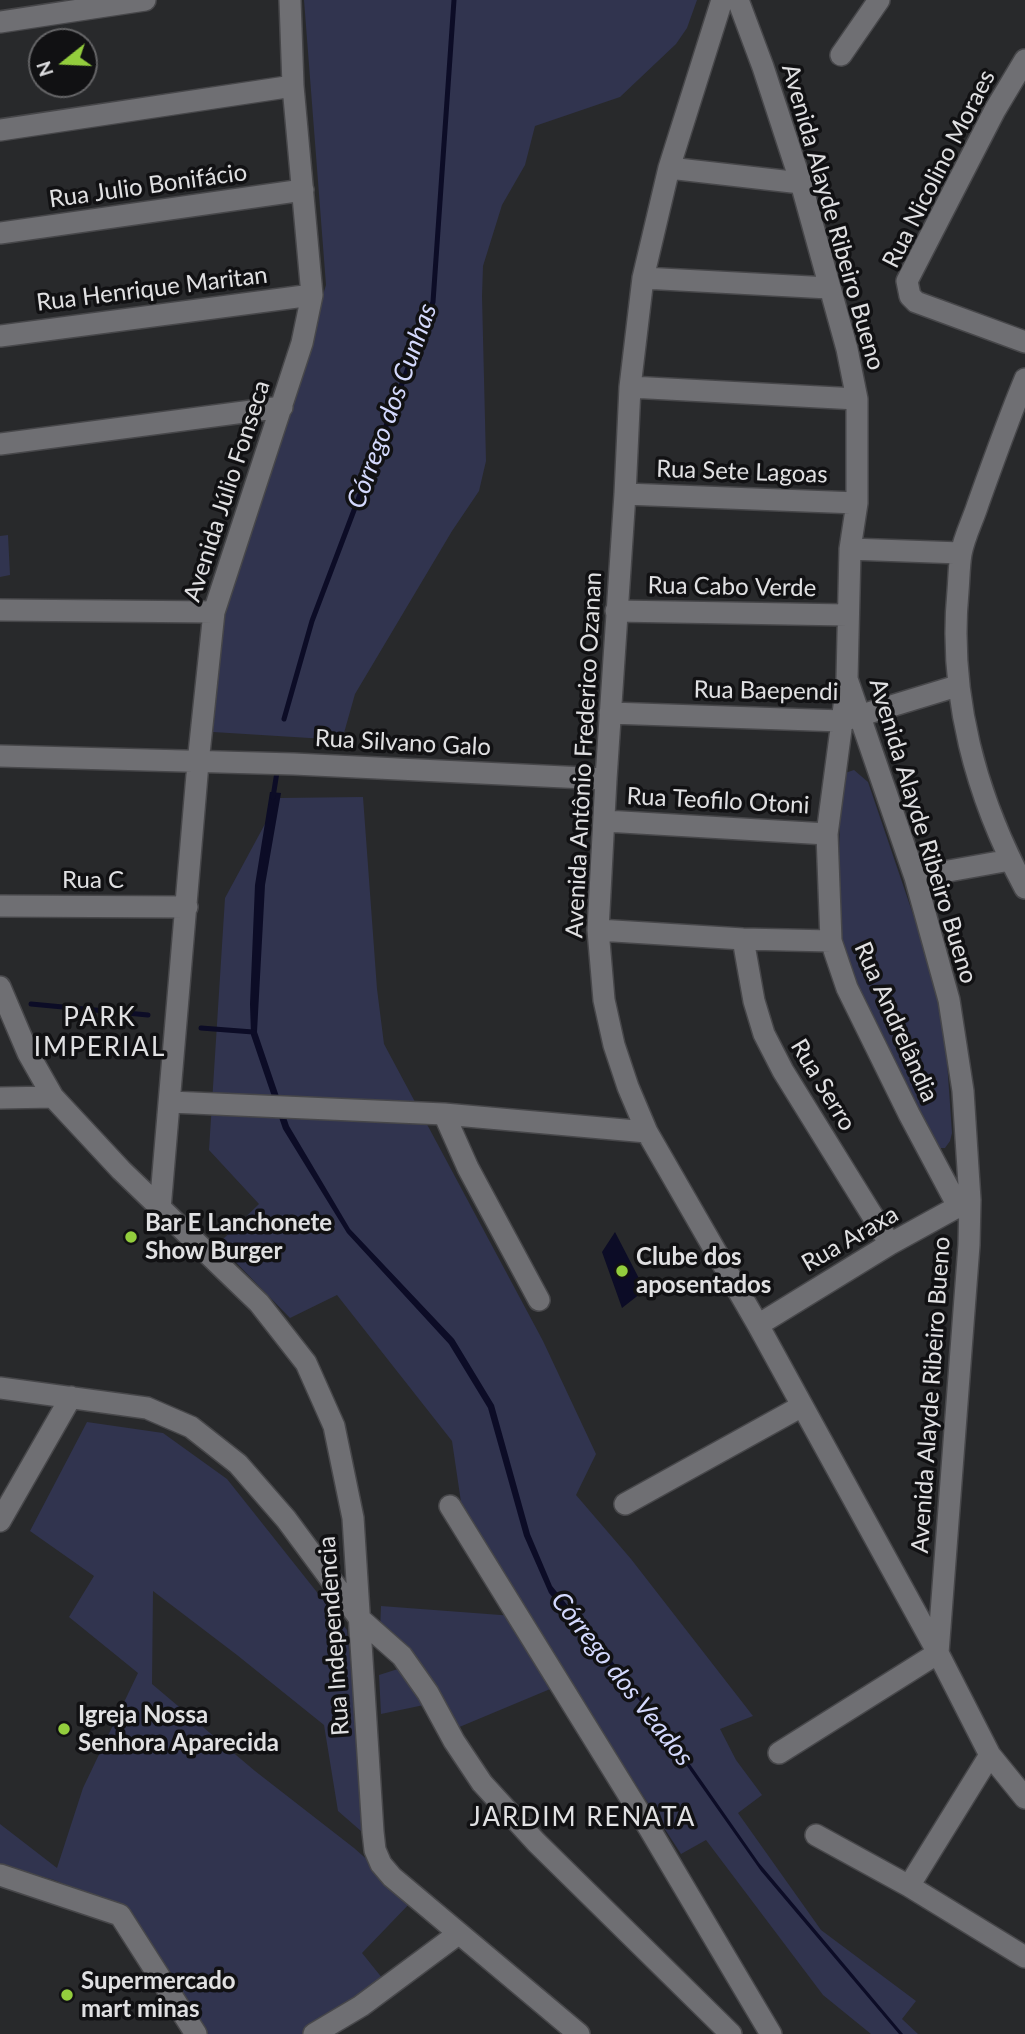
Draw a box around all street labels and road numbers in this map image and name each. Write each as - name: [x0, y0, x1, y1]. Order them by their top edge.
- street label: Avenida Alayde Ribeiro Bueno: [775, 61, 891, 373]
- street label: Rua Nicolino Moraes: [877, 65, 1001, 273]
- street label: Rua Julio Bonifácio: [47, 158, 249, 214]
- street label: Rua Henrique Maritan: [35, 261, 269, 317]
- street label: Avenida Júlio Fonseca: [178, 377, 276, 605]
- street label: Rua Sete Lagoas: [656, 455, 828, 489]
- street label: Avenida Antônio Frederico Ozanan: [560, 571, 608, 939]
- street label: Rua Cabo Verde: [647, 571, 817, 603]
- street label: Rua Baependi: [693, 675, 839, 707]
- street label: Avenida Alayde Ribeiro Bueno: [863, 675, 983, 987]
- street label: Rua Silvano Galo: [314, 724, 492, 762]
- street label: Rua Teofilo Otoni: [626, 782, 810, 820]
- street label: Rua C: [62, 866, 124, 894]
- street label: Rua Andrelândia: [848, 938, 944, 1106]
- street label: Rua Serro: [784, 1034, 862, 1136]
- street label: Rua Araxa: [797, 1200, 903, 1278]
- street label: Avenida Alayde Ribeiro Bueno: [906, 1236, 956, 1554]
- street label: Rua Independencia: [313, 1535, 355, 1737]

